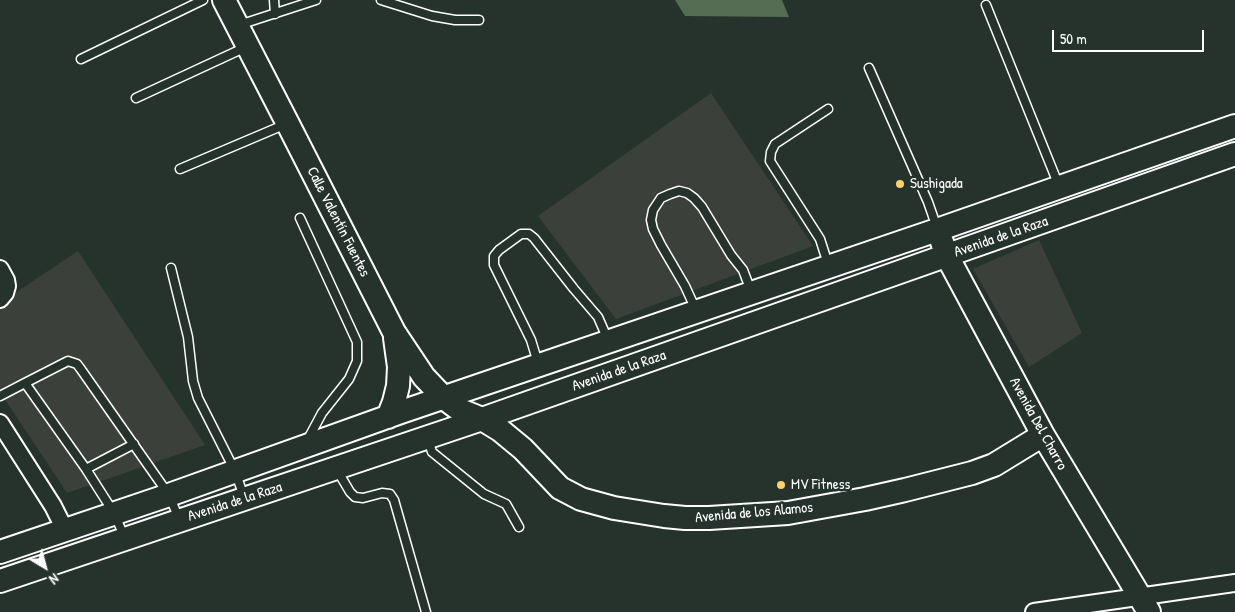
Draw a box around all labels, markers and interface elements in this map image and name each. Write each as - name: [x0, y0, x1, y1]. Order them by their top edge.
- scale bar: [1055, 20, 1208, 52]
- text: 50 m: [1060, 28, 1087, 49]
- street label: Calle Valentín Fuentes: [302, 164, 374, 280]
- place label: Sushigada: [910, 175, 963, 193]
- marker: Sushigada: [894, 178, 906, 190]
- street label: Avenida de la Raza: [952, 213, 1050, 261]
- street label: Avenida de la Raza: [570, 347, 668, 395]
- street label: Avenida Del Charro: [1005, 375, 1071, 473]
- place label: MV Fitness: [791, 476, 850, 494]
- street label: Avenida de la Raza: [186, 478, 284, 526]
- marker: MV Fitness: [775, 479, 787, 491]
- street label: Avenida de los Alamos: [694, 499, 814, 527]
- north arrow: [20, 542, 70, 592]
- text: N: [46, 570, 63, 589]

